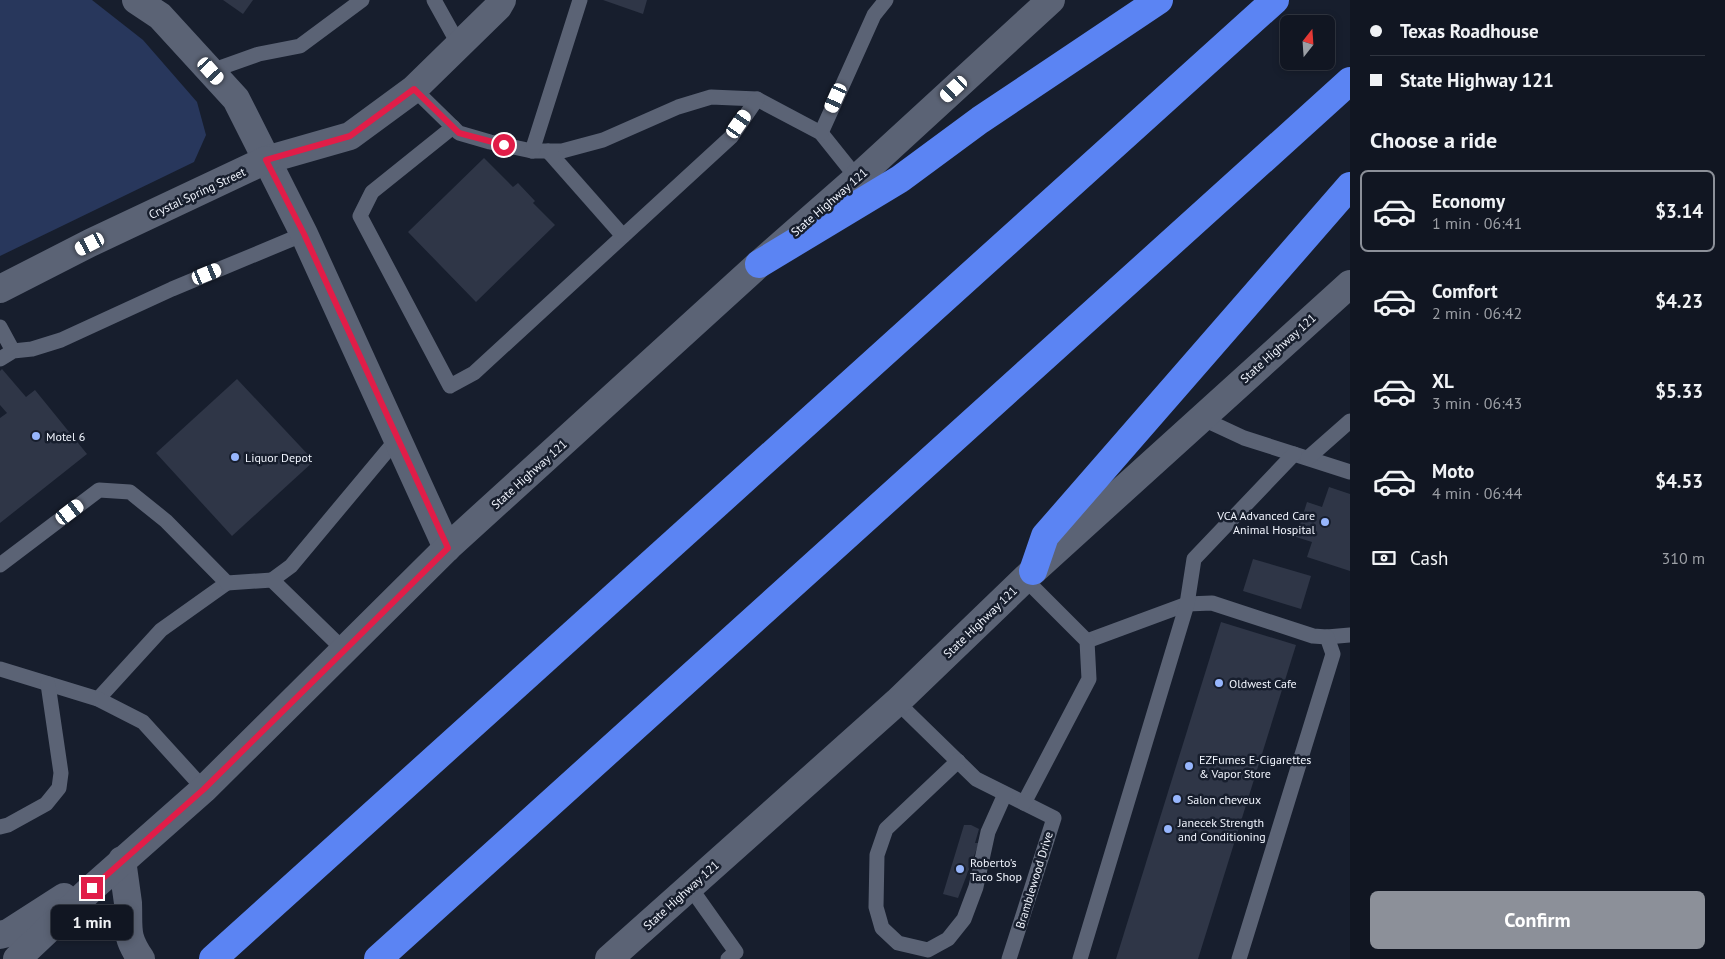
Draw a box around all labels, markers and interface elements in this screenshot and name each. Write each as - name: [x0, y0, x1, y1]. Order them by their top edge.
- north arrow: [1280, 15, 1335, 70]
- map controls: [1280, 15, 1335, 70]
- text: Texas Roadhouse: [1400, 19, 1539, 43]
- car: [195, 55, 226, 87]
- text: State Highway 121: [1400, 68, 1554, 92]
- car: [937, 73, 970, 105]
- car: [823, 81, 848, 115]
- car: [724, 107, 753, 141]
- text: Choose a ride: [1370, 126, 1497, 154]
- route start: [493, 134, 515, 156]
- street label: Crystal Spring Street: [146, 164, 248, 222]
- street label: State Highway 121: [788, 165, 870, 239]
- icon: car: [1372, 189, 1417, 234]
- text: Economy: [1432, 189, 1505, 213]
- text: $3.14: [1655, 199, 1703, 223]
- text: 1 min · 06:41: [1432, 213, 1522, 233]
- car: [73, 231, 106, 257]
- car: [190, 261, 223, 287]
- icon: car: [1372, 279, 1417, 324]
- text: Comfort: [1432, 279, 1498, 303]
- text: $4.23: [1655, 289, 1703, 313]
- text: 2 min · 06:42: [1432, 303, 1522, 323]
- street label: State Highway 121: [1237, 310, 1319, 386]
- icon: car: [1372, 369, 1417, 414]
- text: XL: [1432, 369, 1454, 393]
- text: $5.33: [1655, 379, 1703, 403]
- text: 3 min · 06:43: [1432, 393, 1522, 413]
- place label: Motel 6: [46, 429, 85, 444]
- marker: Motel 6: [30, 430, 42, 442]
- street label: State Highway 121: [488, 436, 570, 512]
- place label: Liquor Depot: [245, 450, 312, 465]
- marker: Liquor Depot: [229, 451, 241, 463]
- icon: car: [1372, 459, 1417, 504]
- text: Moto: [1432, 459, 1474, 483]
- text: $4.53: [1655, 469, 1703, 493]
- text: 4 min · 06:44: [1432, 483, 1522, 503]
- car: [53, 497, 86, 527]
- place label: VCA Advanced Care Animal Hospital: [1216, 508, 1315, 537]
- marker: VCA Advanced Care Animal Hospital: [1319, 516, 1331, 528]
- icon: cash: [1370, 544, 1398, 572]
- text: Cash: [1410, 546, 1448, 570]
- text: 310 m: [1662, 548, 1705, 568]
- street label: State Highway 121: [940, 583, 1020, 661]
- place label: Oldwest Cafe: [1229, 676, 1297, 691]
- marker: Oldwest Cafe: [1213, 677, 1225, 689]
- place label: EZFumes E-Cigarettes & Vapor Store: [1199, 752, 1311, 781]
- marker: EZFumes E-Cigarettes & Vapor Store: [1183, 760, 1195, 772]
- place label: Salon cheveux: [1187, 792, 1261, 807]
- marker: Salon cheveux: [1171, 793, 1183, 805]
- place label: Janecek Strength and Conditioning: [1177, 815, 1266, 844]
- marker: Janecek Strength and Conditioning: [1162, 823, 1174, 835]
- street label: Bramblewood Drive: [1012, 830, 1056, 930]
- place label: Roberto's Taco Shop: [970, 855, 1022, 884]
- street label: State Highway 121: [640, 857, 722, 933]
- marker: Roberto's Taco Shop: [954, 863, 966, 875]
- route end: [81, 877, 103, 899]
- button: Confirm: [1370, 891, 1705, 949]
- callout: 1 min: [51, 906, 133, 940]
- text: 1 min: [72, 912, 112, 932]

